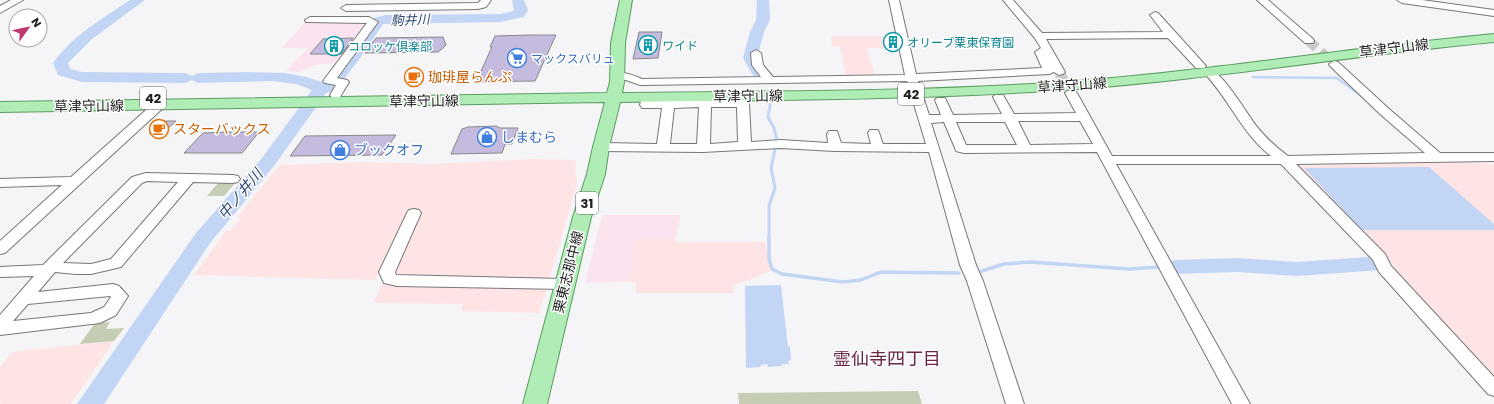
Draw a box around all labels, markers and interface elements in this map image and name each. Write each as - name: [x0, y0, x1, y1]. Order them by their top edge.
- north arrow: [8, 8, 48, 48]
- water label: 駒井川: [390, 10, 432, 30]
- text: N: [27, 15, 45, 30]
- building icon: オリーブ栗東保育園: [882, 31, 904, 53]
- building icon: ワイド: [637, 34, 659, 56]
- place label: オリーブ栗東保育園: [907, 34, 1014, 51]
- street label: 草津守山線: [1358, 34, 1430, 62]
- building icon: コロッケ倶楽部: [323, 35, 345, 57]
- place label: ワイド: [662, 37, 698, 54]
- place label: コロッケ倶楽部: [348, 38, 432, 55]
- supermarket icon: マックスバリュ: [506, 47, 528, 69]
- place label: マックスバリュ: [531, 50, 615, 67]
- cafe icon: 珈琲屋らんぷ: [403, 66, 425, 88]
- place label: 珈琲屋らんぷ: [428, 67, 512, 87]
- street label: 草津守山線: [1036, 73, 1108, 97]
- road number: 42: [898, 83, 924, 105]
- street label: 草津守山線: [713, 85, 783, 107]
- road number: 42: [140, 87, 166, 109]
- street label: 草津守山線: [389, 90, 459, 112]
- street label: 草津守山線: [54, 95, 124, 117]
- cafe icon: スターバックス: [148, 118, 170, 140]
- place label: スターバックス: [173, 119, 270, 139]
- shop icon: しまむら: [476, 126, 498, 148]
- place label: しまむら: [501, 127, 557, 147]
- shop icon: ブックオフ: [329, 139, 351, 161]
- place label: ブックオフ: [354, 140, 424, 160]
- water label: 中ノ井川: [213, 163, 269, 224]
- road number: 31: [576, 192, 598, 214]
- street label: 栗東志那中線: [548, 229, 588, 315]
- district label: 霊仙寺四丁目: [833, 346, 941, 371]

